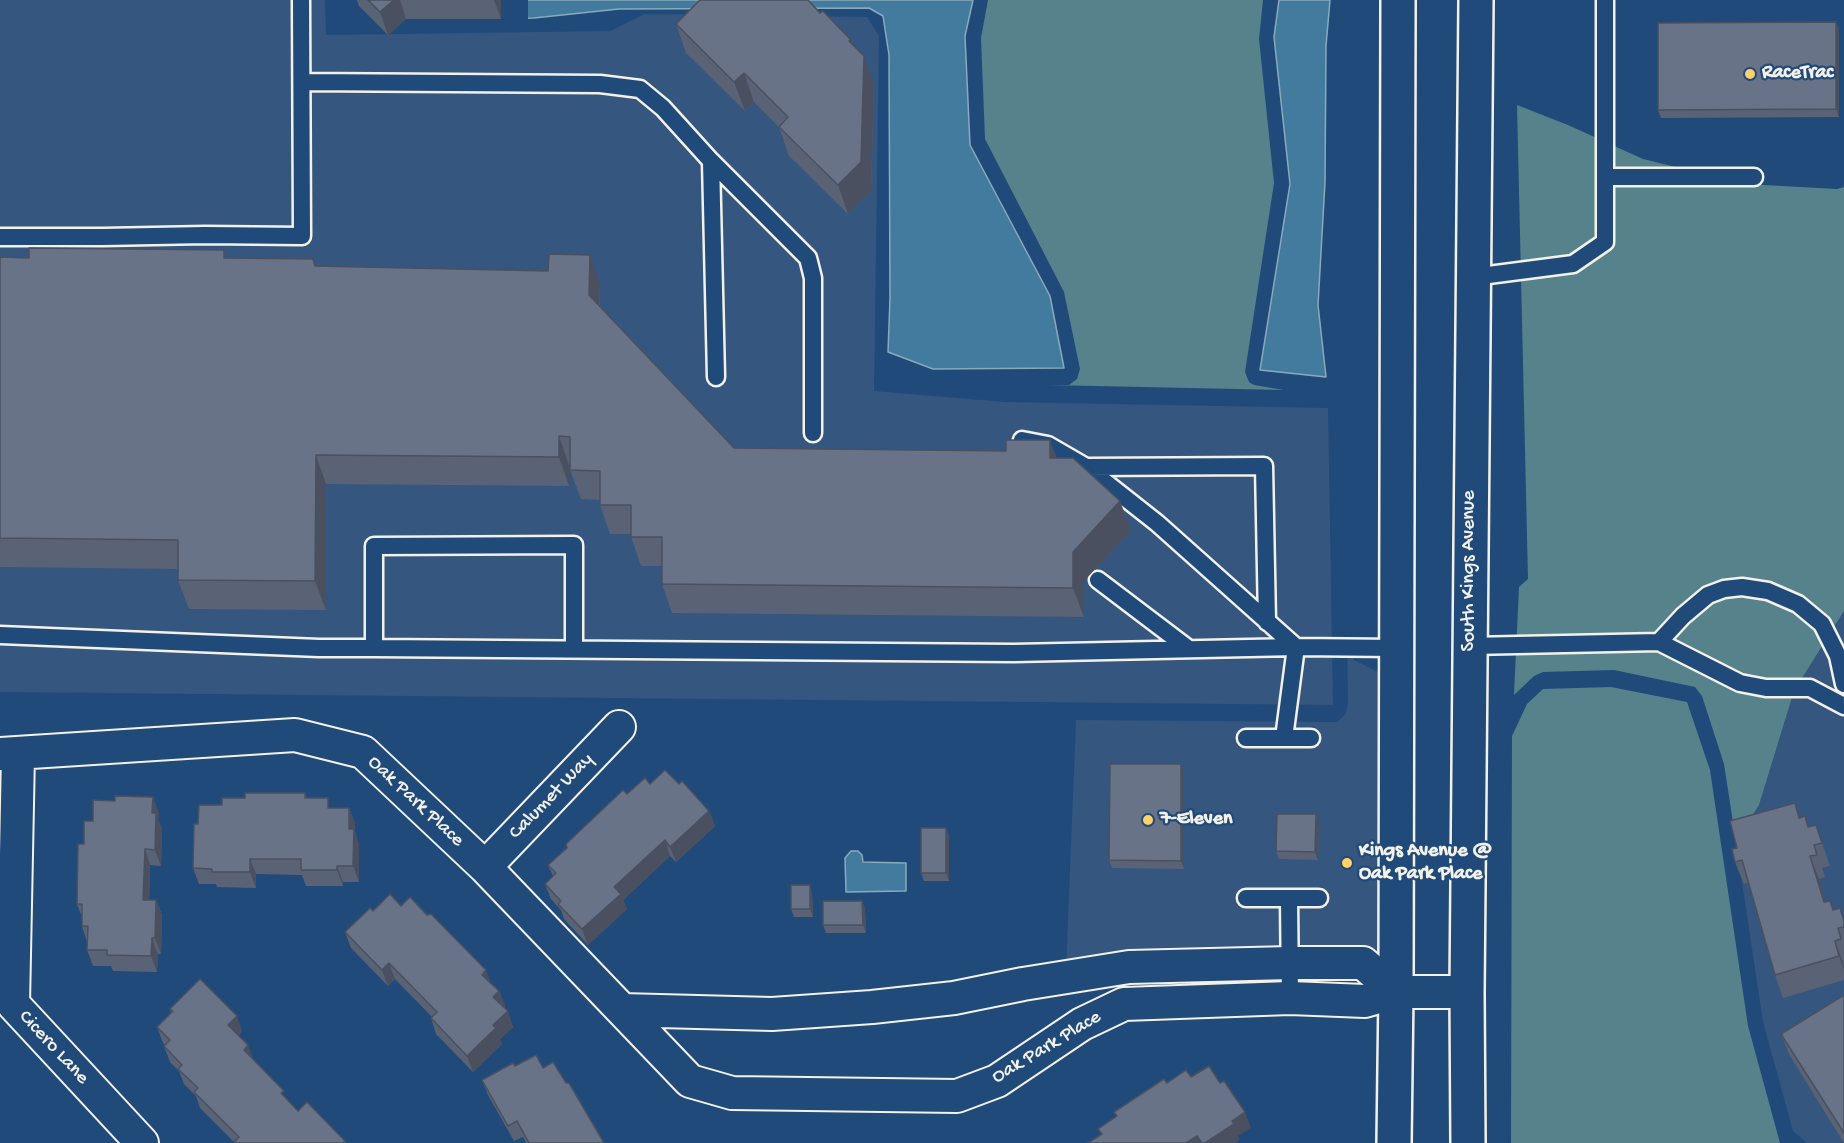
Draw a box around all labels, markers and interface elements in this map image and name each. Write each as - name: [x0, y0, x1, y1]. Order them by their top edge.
- place label: RaceTrac: [1762, 62, 1833, 86]
- marker: RaceTrac: [1743, 67, 1757, 81]
- street label: South Kings Avenue: [1458, 490, 1482, 652]
- street label: Calumet Way: [505, 749, 599, 845]
- street label: Oak Park Place: [362, 751, 468, 853]
- place label: 7-Eleven: [1160, 808, 1233, 832]
- marker: 7-Eleven: [1141, 813, 1155, 827]
- place label: Kings Avenue @ Oak Park Place: [1359, 840, 1492, 887]
- marker: Kings Avenue @ Oak Park Place: [1340, 856, 1354, 870]
- street label: Cicero Lane: [13, 1006, 93, 1090]
- street label: Oak Park Place: [988, 1006, 1106, 1090]

